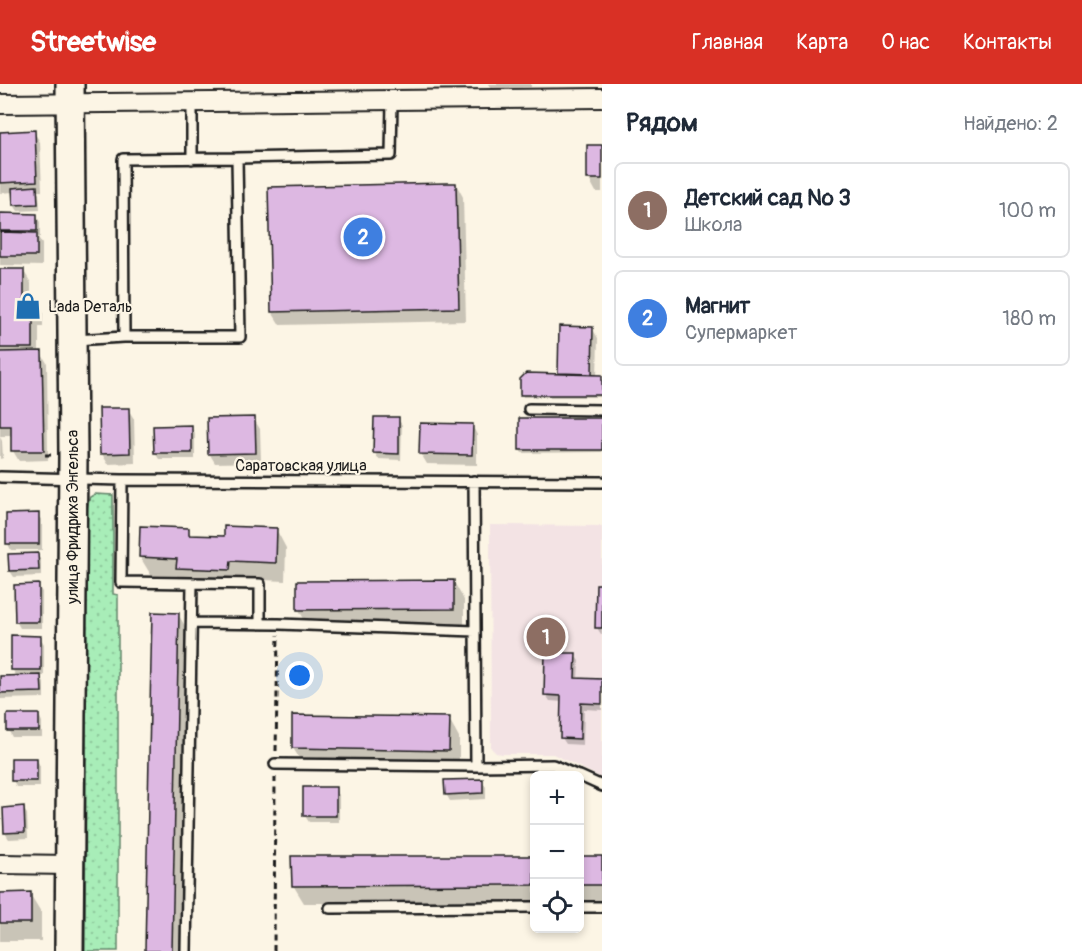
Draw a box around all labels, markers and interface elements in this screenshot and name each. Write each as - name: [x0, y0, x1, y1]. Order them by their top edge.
- text: Streetwise: [30, 25, 156, 60]
- text: Главная: [692, 29, 763, 56]
- text: Карта: [796, 29, 848, 56]
- text: О нас: [881, 29, 930, 56]
- text: Контакты: [963, 29, 1052, 56]
- text: Рядом: [626, 107, 698, 139]
- text: Найдено: 2: [963, 111, 1058, 136]
- text: Детский сад № 3: [685, 184, 851, 212]
- text: 1: [644, 198, 651, 223]
- text: 100 m: [999, 198, 1056, 223]
- text: Школа: [685, 212, 742, 237]
- pin: 2: [344, 214, 382, 260]
- shop icon: Lada Dеталь: [13, 291, 43, 321]
- text: Магнит: [685, 292, 750, 320]
- place label: Lada Dеталь: [48, 297, 132, 317]
- text: 2: [642, 306, 653, 331]
- text: 180 m: [1002, 306, 1056, 331]
- text: Супермаркет: [685, 320, 797, 345]
- street label: улица Фридриха Энгельса: [63, 430, 83, 605]
- street label: Саратовская улица: [235, 456, 367, 476]
- pin: 1: [526, 614, 566, 660]
- your location: [285, 661, 314, 690]
- map controls: [530, 771, 584, 933]
- button: +: [530, 771, 584, 825]
- button: −: [530, 825, 584, 879]
- button: locate: [530, 879, 584, 933]

